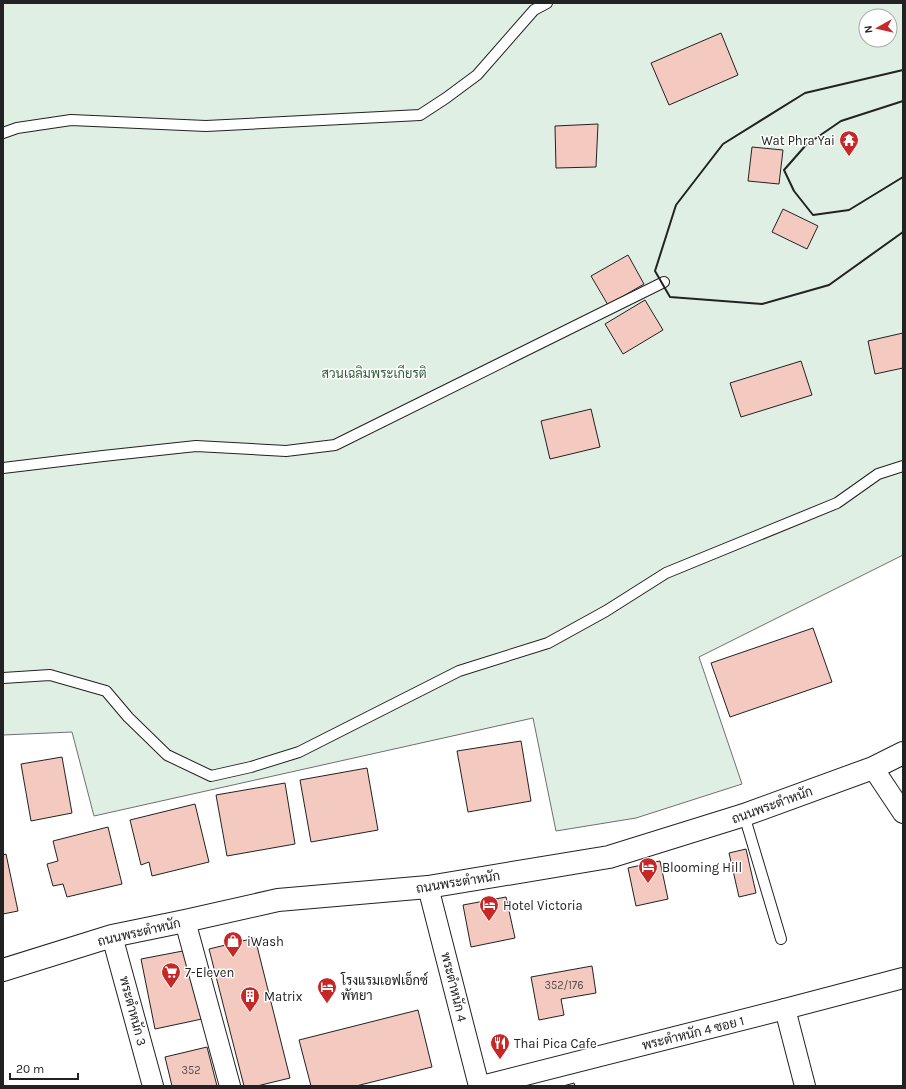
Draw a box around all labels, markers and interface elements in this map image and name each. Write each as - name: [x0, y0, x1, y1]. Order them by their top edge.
- north arrow: [858, 8, 898, 48]
- text: N: [862, 25, 876, 34]
- temple icon: Wat Phra Yai: [838, 129, 860, 157]
- place label: Wat Phra Yai: [761, 133, 835, 148]
- park label: สวนเฉลิมพระเกียรติ: [321, 364, 427, 381]
- street label: ถนนพระตำหนัก: [730, 783, 814, 827]
- hotel icon: Blooming Hill: [637, 856, 659, 884]
- place label: Blooming Hill: [662, 860, 742, 875]
- street label: ถนนพระตำหนัก: [415, 868, 501, 896]
- hotel icon: Hotel Victoria: [478, 894, 500, 922]
- place label: Hotel Victoria: [503, 898, 583, 913]
- street label: ถนนพระตำหนัก: [96, 915, 182, 949]
- shop icon: iWash: [222, 930, 244, 958]
- place label: iWash: [247, 934, 284, 949]
- street label: พระตำหนัก 4: [438, 951, 470, 1023]
- supermarket icon: 7-Eleven: [160, 961, 182, 989]
- place label: 7-Eleven: [185, 965, 234, 980]
- place label: โรงแรมเอฟเอ็กซ์ พัทยา: [340, 971, 428, 1003]
- street label: พระตำหนัก 3: [116, 974, 150, 1048]
- hotel icon: โรงแรมเอฟเอ็กซ์ พัทยา: [316, 976, 338, 1004]
- house number: 352/176: [545, 979, 583, 992]
- building icon: Matrix: [239, 985, 261, 1013]
- place label: Matrix: [264, 989, 303, 1004]
- street label: พระตำหนัก 4 ซอย 1: [640, 1013, 746, 1053]
- restaurant icon: Thai Pica Cafe: [489, 1032, 511, 1060]
- place label: Thai Pica Cafe: [514, 1036, 597, 1051]
- scale bar: [10, 1055, 78, 1081]
- text: 20 m: [16, 1062, 44, 1076]
- house number: 352: [181, 1064, 201, 1077]

